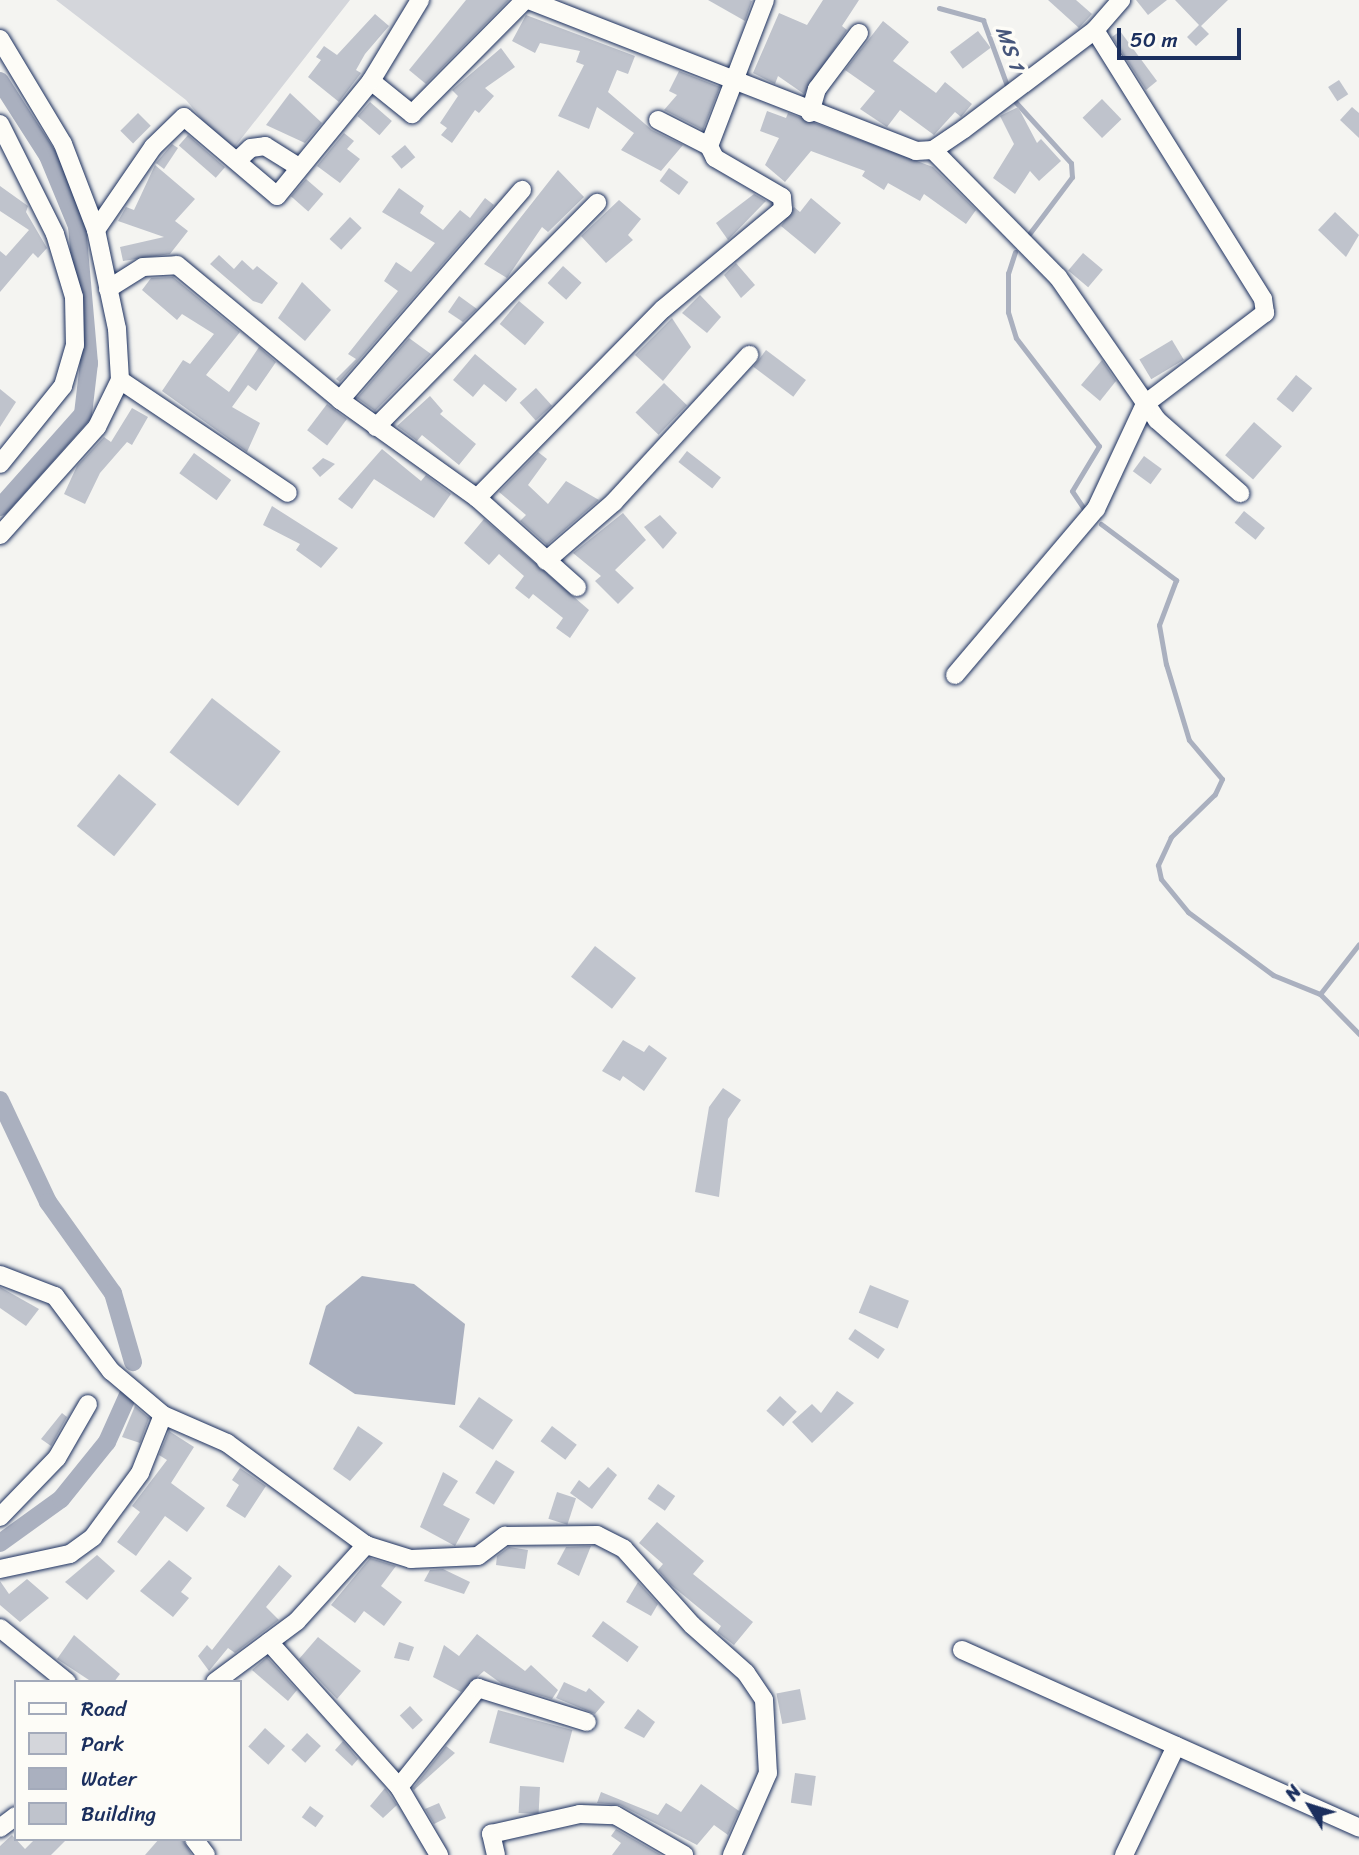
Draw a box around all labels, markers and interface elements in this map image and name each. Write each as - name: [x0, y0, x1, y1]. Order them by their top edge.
- scale bar: [1121, 14, 1245, 58]
- text: 50 m: [1130, 21, 1178, 59]
- water label: MS 1: [990, 23, 1030, 73]
- legend: [14, 1680, 242, 1841]
- text: Road: [81, 1690, 126, 1728]
- text: Park: [81, 1725, 124, 1763]
- text: Water: [81, 1760, 136, 1798]
- north arrow: [1275, 1771, 1345, 1841]
- text: N: [1276, 1777, 1310, 1808]
- text: Building: [81, 1795, 156, 1833]

